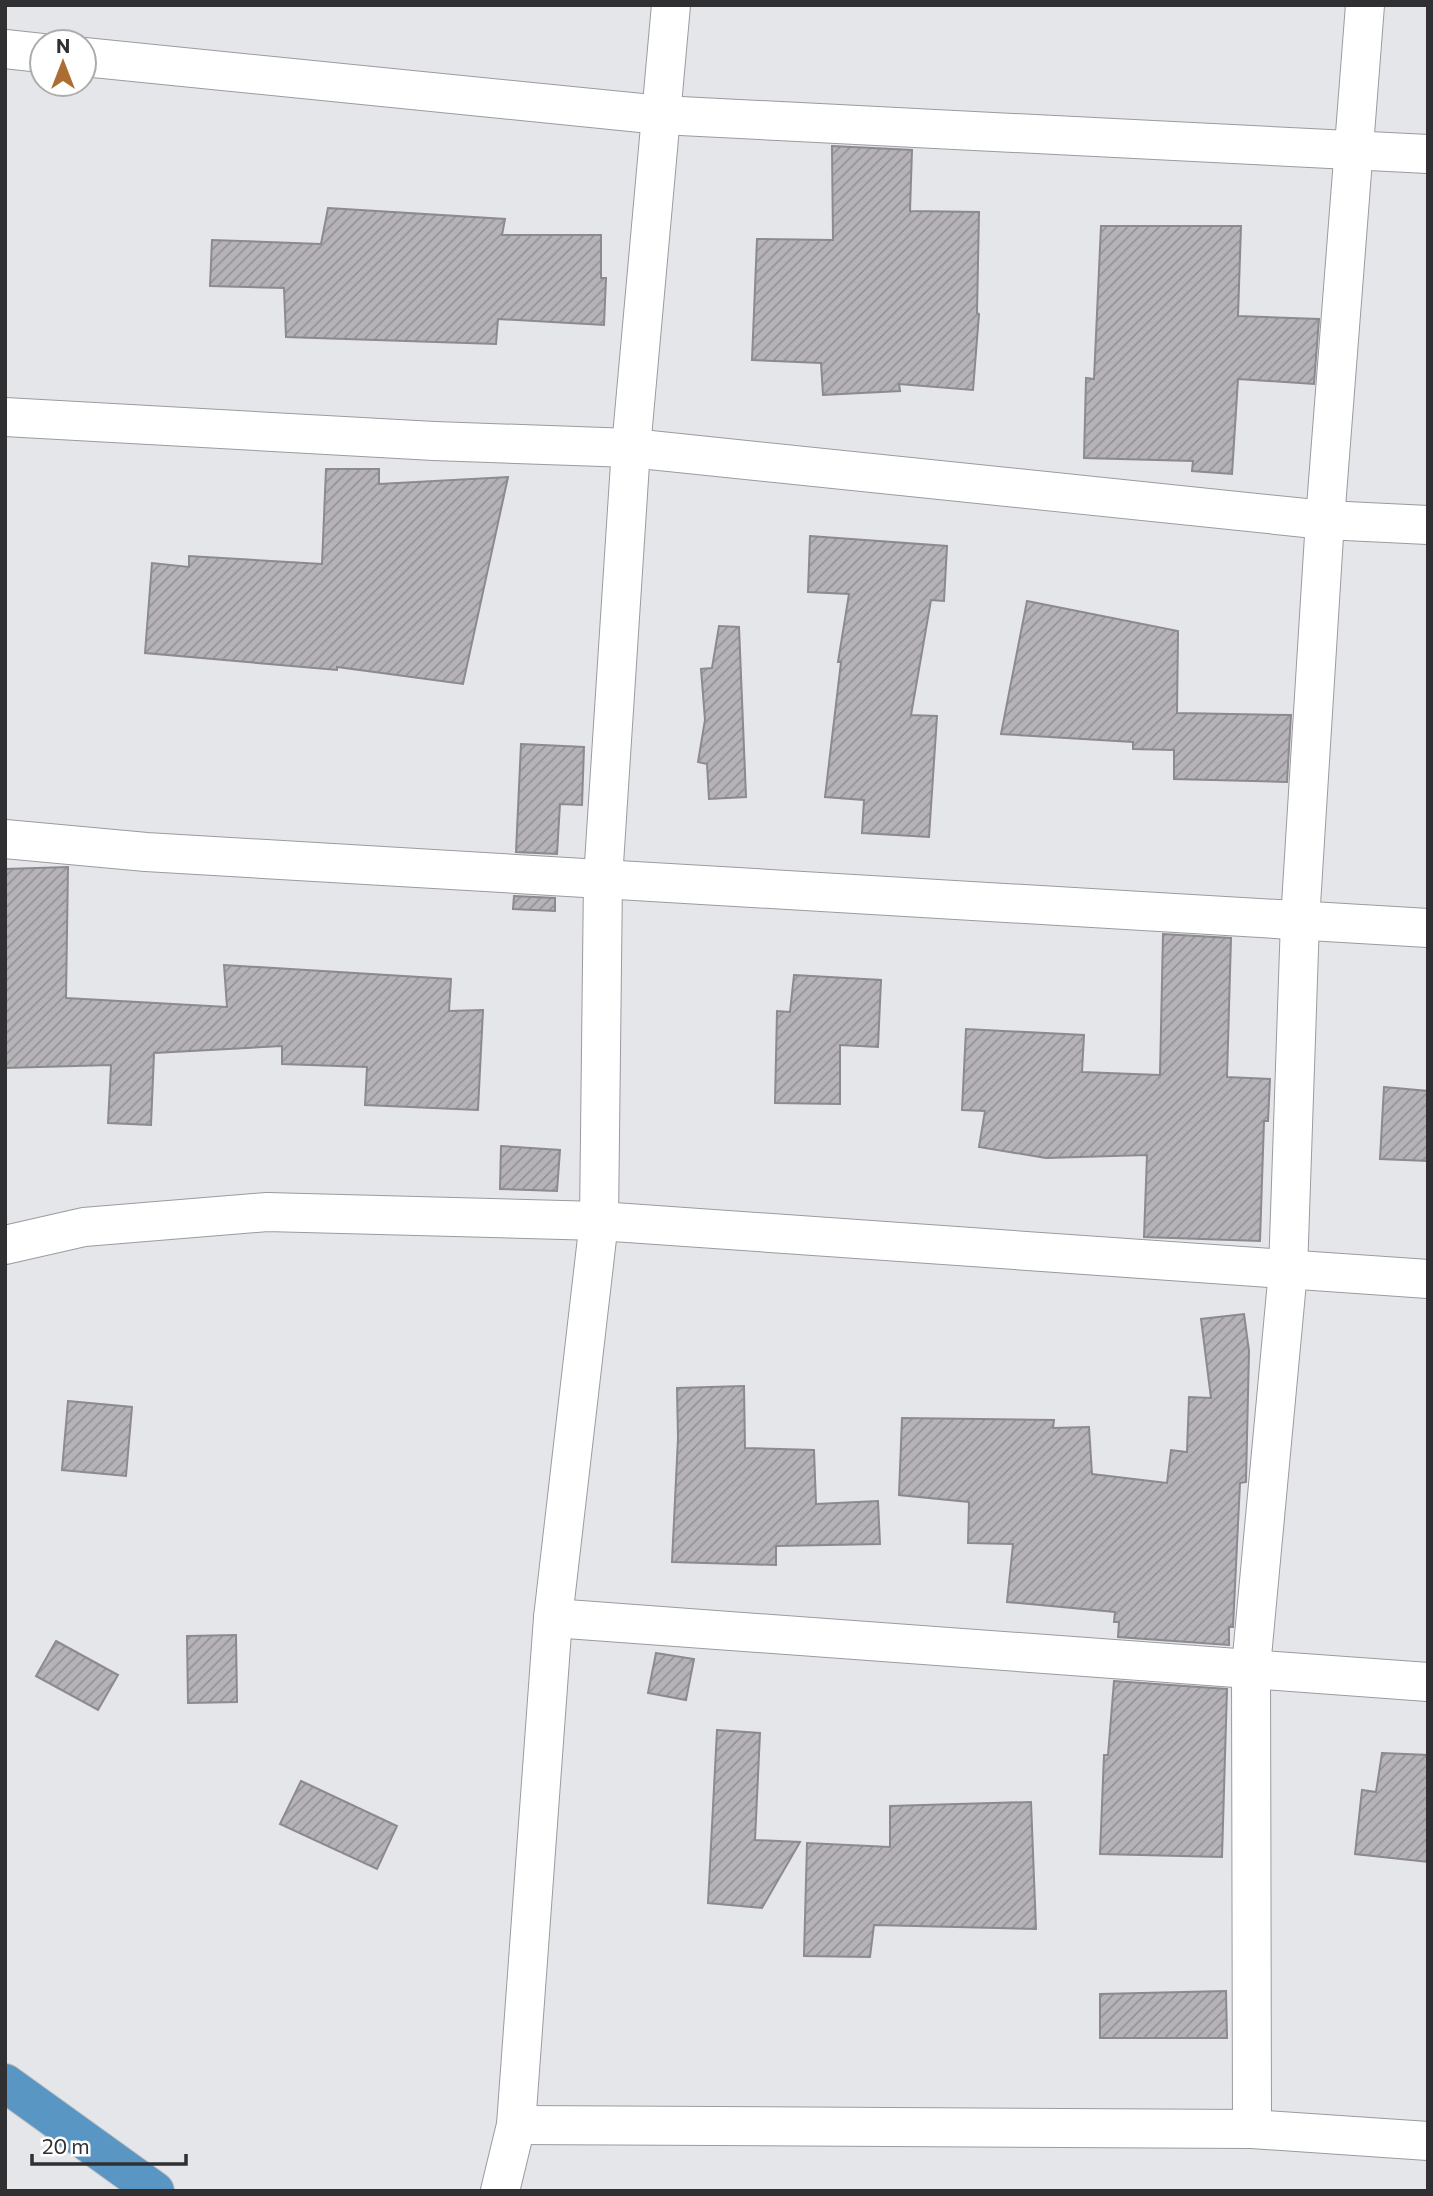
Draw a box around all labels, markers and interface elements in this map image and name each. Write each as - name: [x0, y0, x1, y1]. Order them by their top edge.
- north arrow: [28, 28, 98, 98]
- text: N: [56, 34, 70, 57]
- scale bar: [32, 2122, 186, 2166]
- text: 20 m: [42, 2133, 90, 2158]

